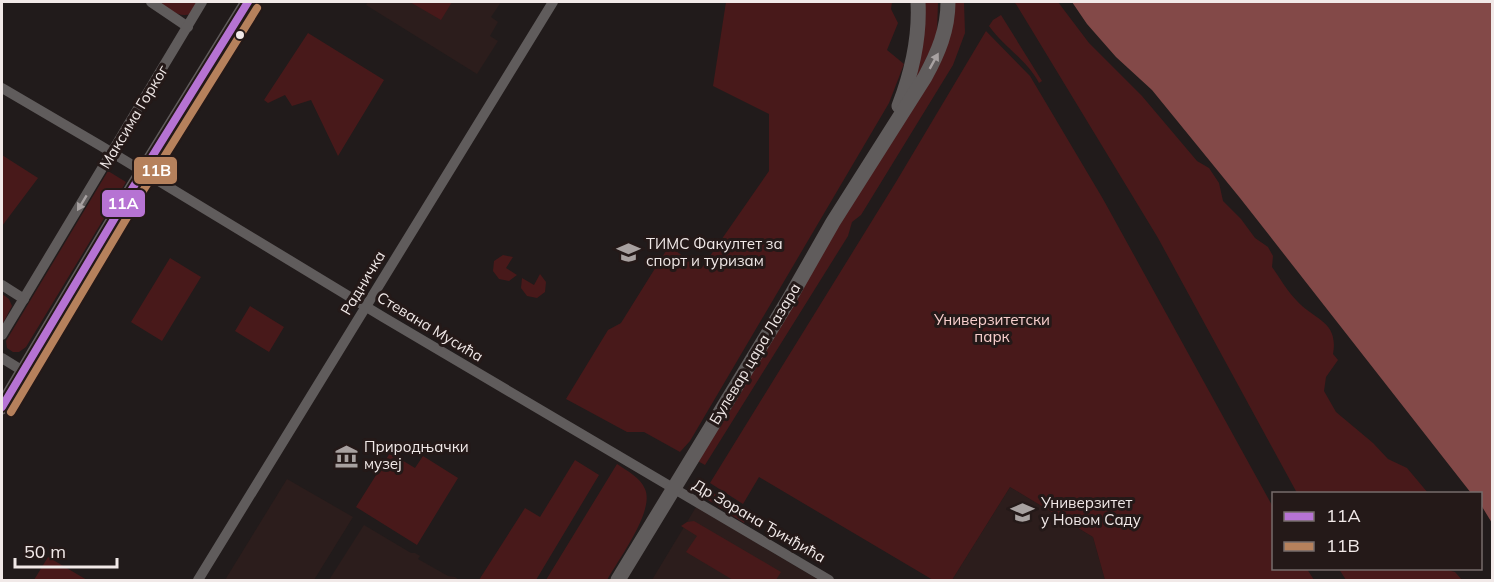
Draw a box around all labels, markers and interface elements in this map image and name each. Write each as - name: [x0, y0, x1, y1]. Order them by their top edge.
- unlabelled marker: [234, 29, 246, 41]
- one-way arrow: [929, 52, 939, 69]
- street label: Максима Горког: [95, 61, 172, 172]
- line badge: 11B: [133, 156, 178, 185]
- text: 11B: [141, 160, 171, 180]
- line badge: 11A: [101, 189, 146, 218]
- text: 11A: [107, 193, 139, 213]
- one-way arrow: [77, 195, 88, 211]
- place label: ТИМС Факултет за спорт и туризам: [646, 234, 783, 270]
- school or university icon: ТИМС Факултет за спорт и туризам: [615, 240, 641, 266]
- street label: Радничка: [336, 247, 389, 318]
- street label: Булевар цара Лазара: [705, 280, 804, 428]
- street label: Стевана Мусића: [374, 287, 487, 366]
- park label: Универзитетски парк: [933, 310, 1050, 346]
- place label: Природњачки музеј: [364, 437, 469, 473]
- museum icon: Природњачки музеј: [333, 443, 359, 469]
- street label: Др Зорана Ђинђића: [689, 475, 829, 566]
- legend: [1272, 492, 1482, 570]
- place label: Универзитет у Новом Саду: [1040, 493, 1141, 529]
- school or university icon: Универзитет у Новом Саду: [1010, 499, 1036, 525]
- text: 11A: [1326, 504, 1361, 527]
- scale bar: [15, 531, 117, 569]
- text: 11B: [1326, 534, 1360, 557]
- text: 50 m: [24, 540, 66, 563]

